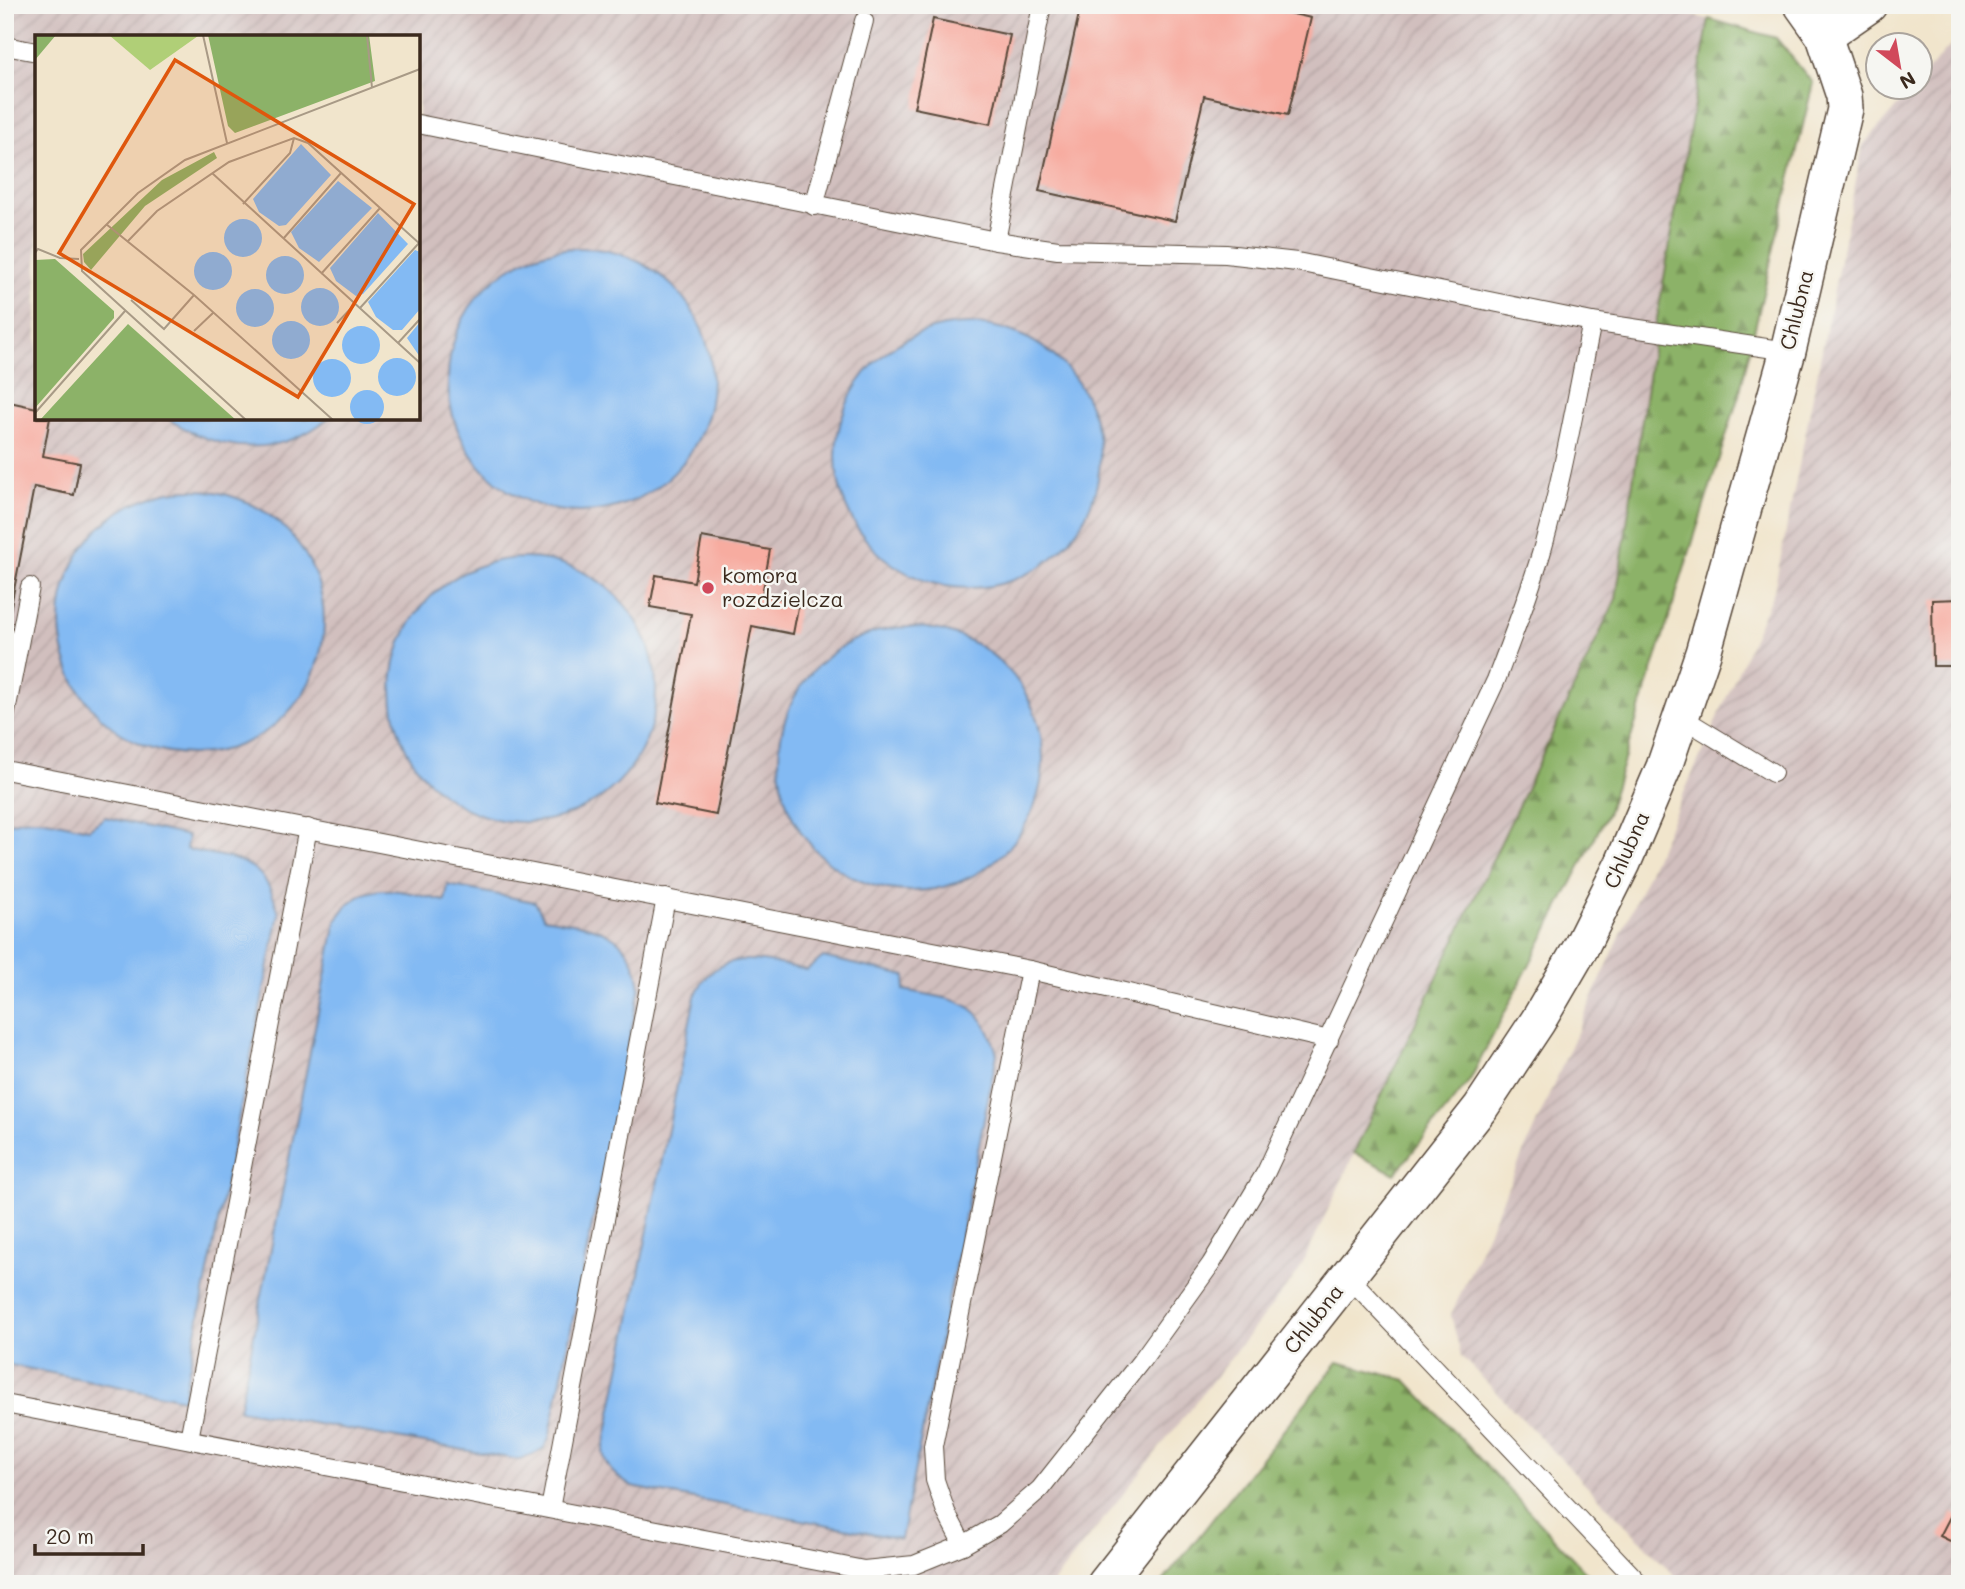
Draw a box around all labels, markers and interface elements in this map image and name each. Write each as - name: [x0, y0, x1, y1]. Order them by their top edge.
- north arrow: [1864, 32, 1934, 102]
- inset map: [35, 35, 420, 420]
- text: N: [1895, 67, 1921, 95]
- street label: Chlubna: [1773, 267, 1819, 353]
- place label: komora rozdzielcza: [722, 561, 843, 612]
- marker: komora rozdzielcza: [700, 580, 716, 596]
- street label: Chlubna: [1597, 807, 1655, 892]
- street label: Chlubna: [1277, 1278, 1349, 1359]
- scale bar: [35, 1512, 144, 1556]
- text: 20 m: [46, 1522, 94, 1549]

